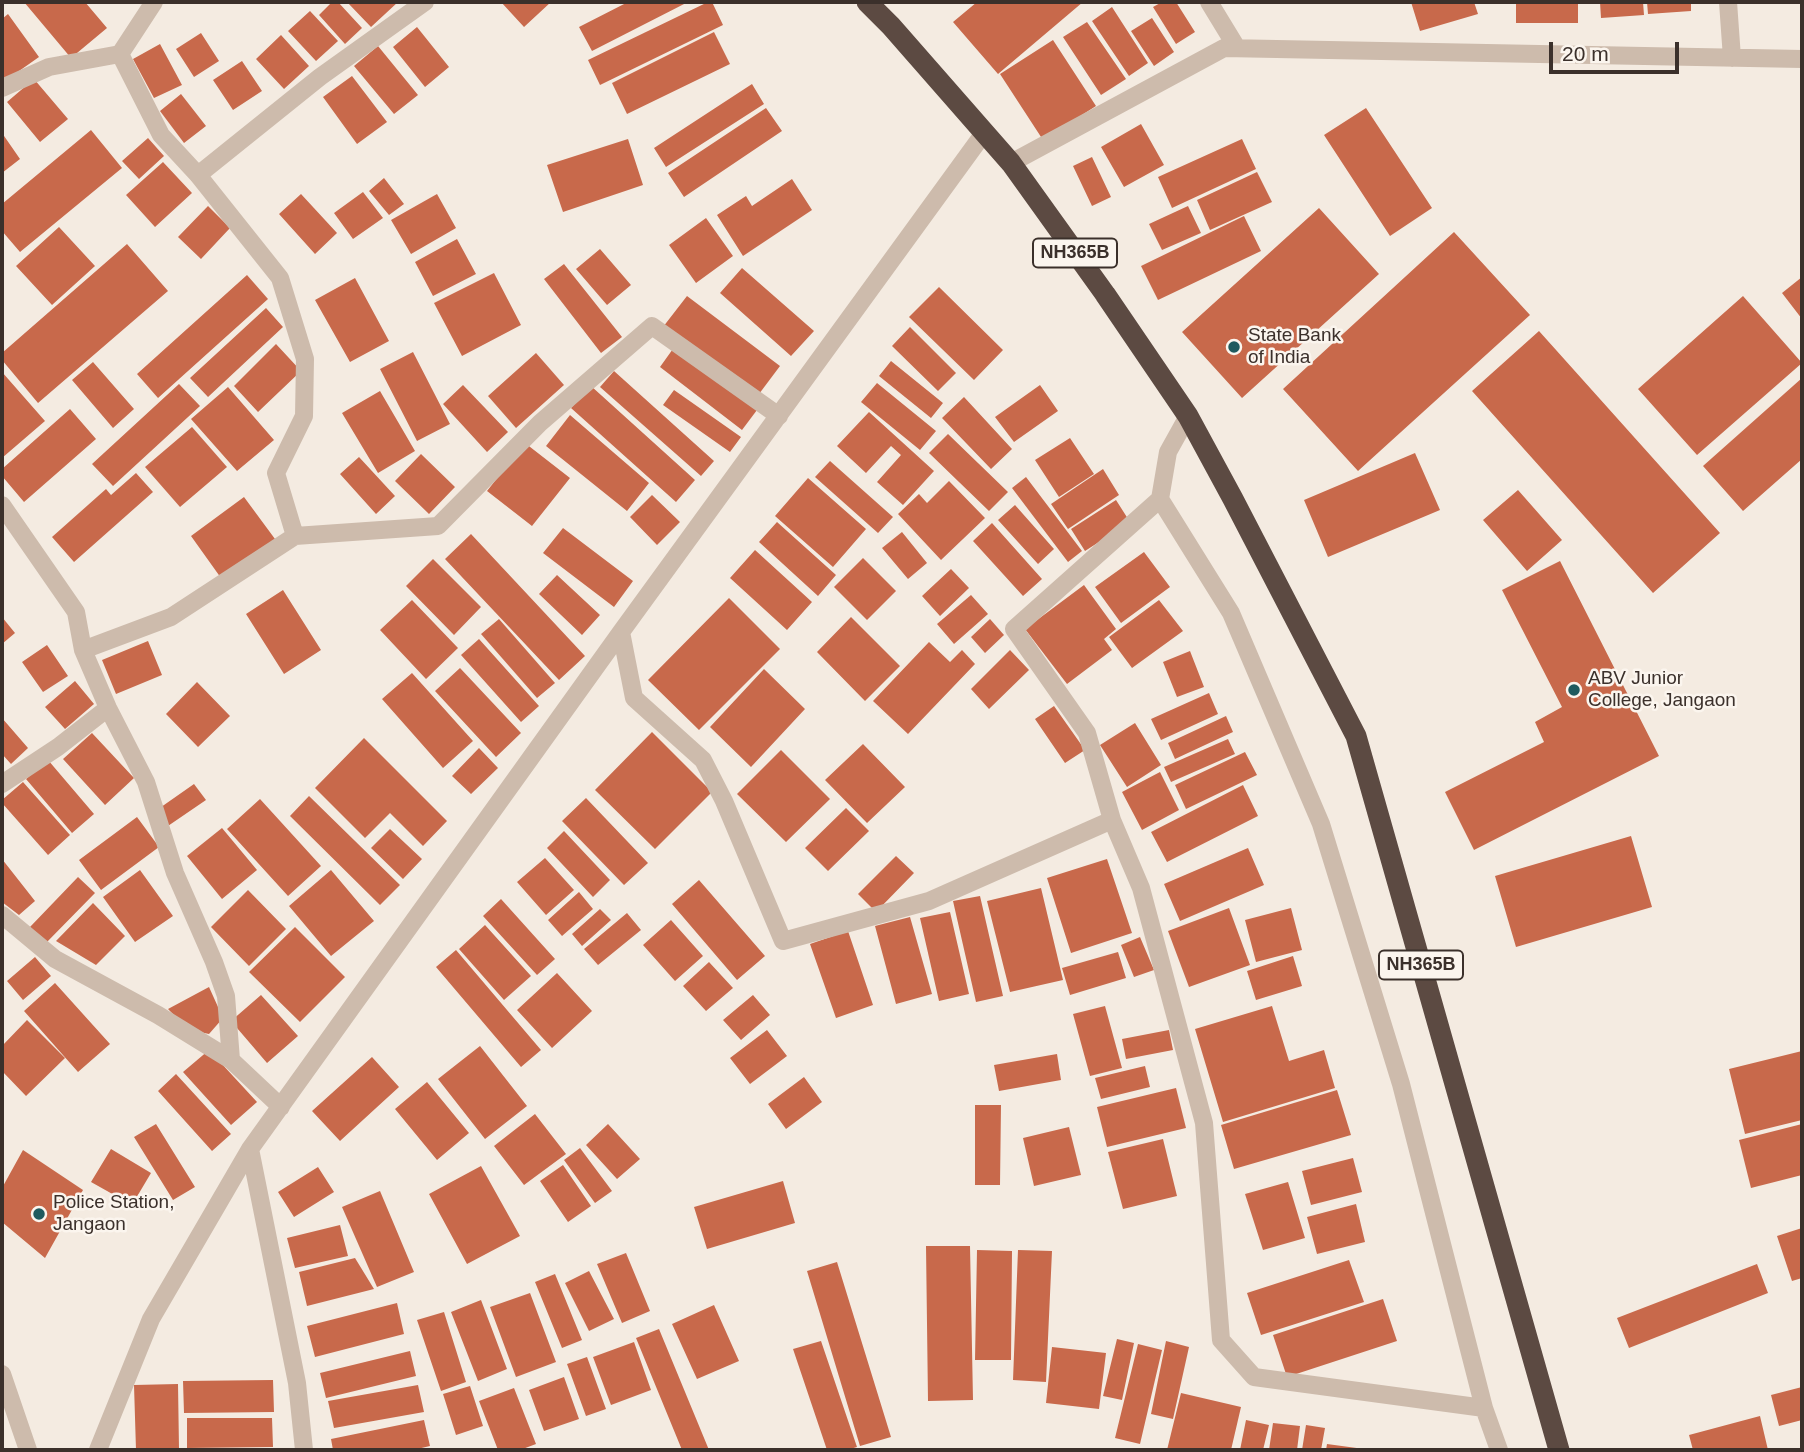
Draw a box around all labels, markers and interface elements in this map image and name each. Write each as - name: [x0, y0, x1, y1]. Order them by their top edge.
- scale bar: [1552, 28, 1682, 72]
- text: 20 m: [1562, 42, 1609, 65]
- road number: NH365B: [1033, 239, 1117, 268]
- place label: State Bank of India: [1248, 325, 1341, 369]
- marker: State Bank of India: [1226, 339, 1242, 355]
- place label: ABV Junior College, Jangaon: [1588, 668, 1736, 712]
- marker: ABV Junior College, Jangaon: [1566, 682, 1582, 698]
- road number: NH365B: [1379, 950, 1463, 980]
- place label: Police Station, Jangaon: [53, 1192, 174, 1236]
- marker: Police Station, Jangaon: [31, 1206, 47, 1222]

